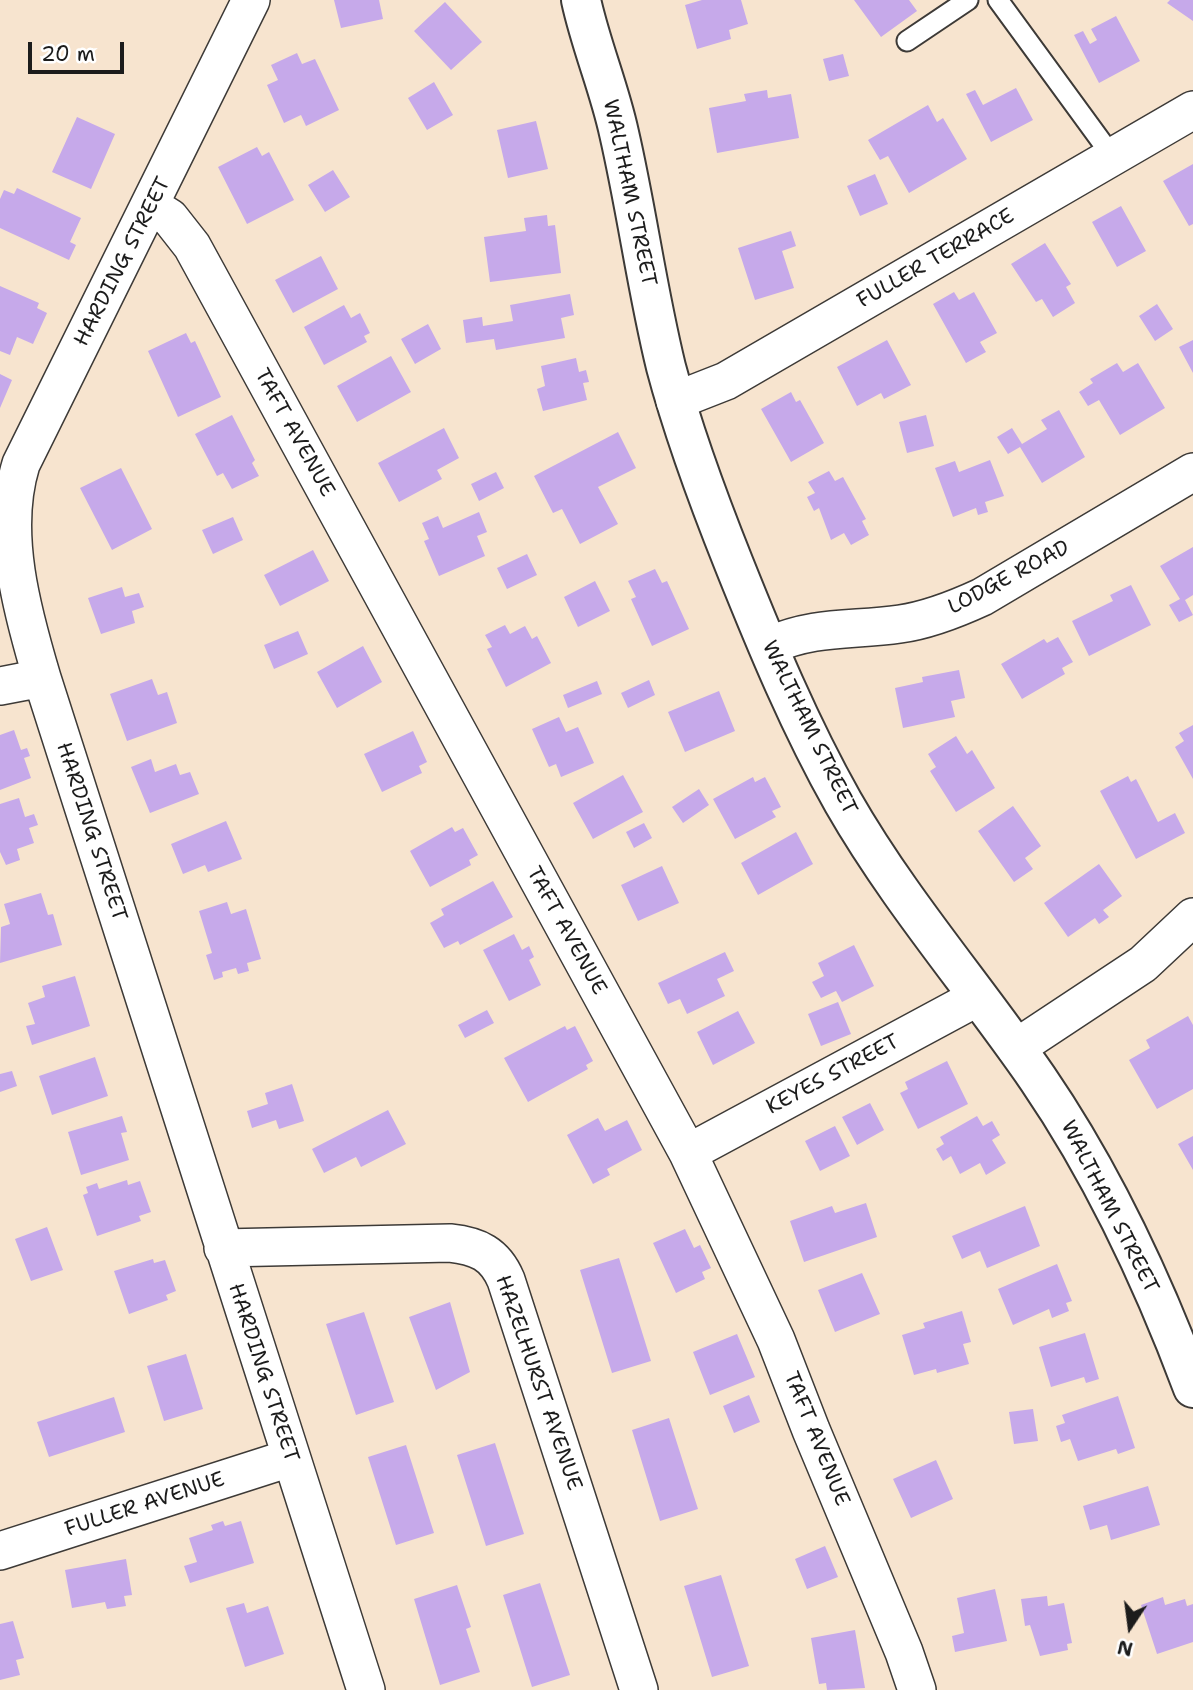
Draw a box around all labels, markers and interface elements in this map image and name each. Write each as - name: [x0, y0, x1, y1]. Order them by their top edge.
- scale bar: [32, 28, 128, 72]
- text: 20 m: [41, 40, 95, 68]
- street label: WALTHAM STREET: [597, 97, 661, 289]
- street label: HARDING STREET: [69, 173, 177, 351]
- street label: FULLER TERRACE: [853, 204, 1019, 314]
- street label: TAFT AVENUE: [248, 365, 340, 501]
- street label: LODGE ROAD: [944, 535, 1074, 621]
- street label: WALTHAM STREET: [756, 637, 862, 819]
- street label: HARDING STREET: [50, 740, 132, 924]
- street label: TAFT AVENUE: [520, 863, 612, 999]
- street label: KEYES STREET: [762, 1029, 904, 1121]
- street label: WALTHAM STREET: [1055, 1116, 1163, 1298]
- street label: HAZELHURST AVENUE: [489, 1272, 587, 1494]
- street label: HARDING STREET: [222, 1281, 304, 1465]
- street label: TAFT AVENUE: [778, 1368, 854, 1510]
- street label: FULLER AVENUE: [62, 1467, 228, 1543]
- north arrow: [1095, 1592, 1165, 1662]
- text: N: [1115, 1634, 1135, 1662]

